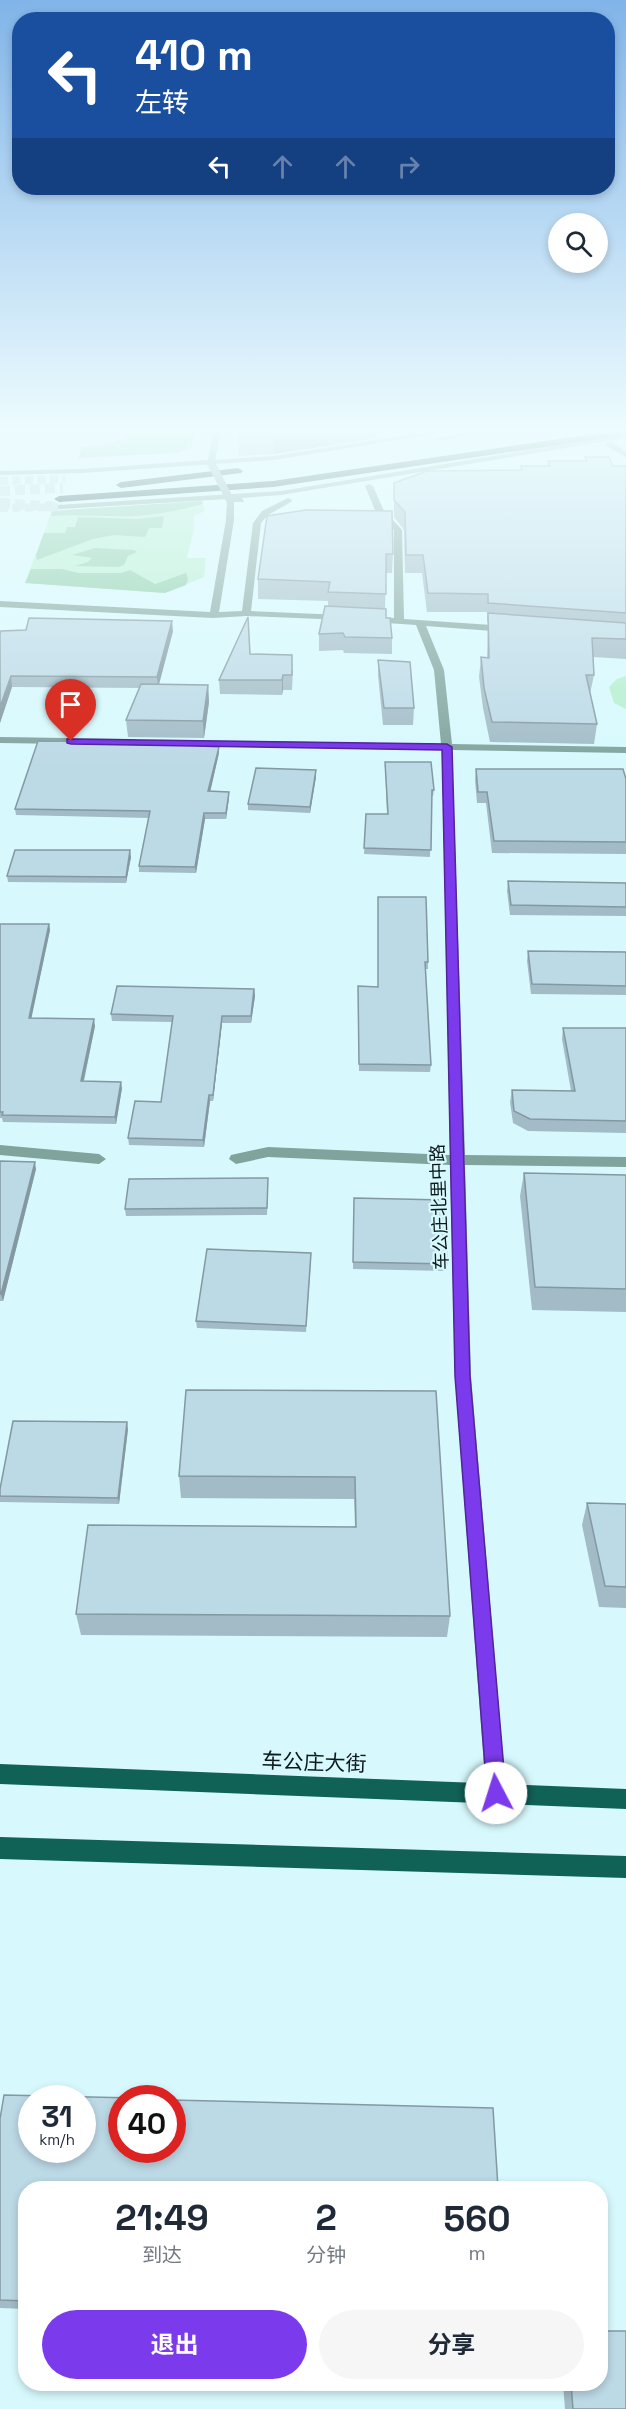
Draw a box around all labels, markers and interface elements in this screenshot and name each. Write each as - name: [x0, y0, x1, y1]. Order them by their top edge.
- text: 410 m: [135, 29, 253, 82]
- icon: left: [36, 36, 114, 114]
- text: 左转: [135, 85, 189, 120]
- icon: left: [203, 150, 236, 183]
- icon: ahead: [266, 150, 299, 183]
- icon: ahead: [329, 150, 362, 183]
- icon: right: [392, 150, 425, 183]
- map controls: [548, 213, 608, 273]
- button: search: [548, 213, 608, 273]
- pin: [45, 679, 96, 741]
- icon: arrive: [54, 688, 87, 721]
- street label: 车公庄北里中路: [425, 1144, 453, 1270]
- street label: 车公庄大街: [261, 1747, 367, 1777]
- position arrow: [464, 1761, 528, 1825]
- speed limit sign: 40: [108, 2085, 186, 2163]
- text: 31: [41, 2097, 73, 2136]
- text: km/h: [39, 2130, 75, 2149]
- text: 21:49: [115, 2195, 209, 2241]
- text: 2: [315, 2195, 337, 2241]
- text: 560: [443, 2196, 511, 2242]
- text: m: [468, 2240, 486, 2266]
- text: 到达: [142, 2242, 182, 2268]
- text: 分钟: [306, 2242, 346, 2268]
- button: 退出: [42, 2310, 307, 2379]
- button: 分享: [319, 2310, 584, 2379]

